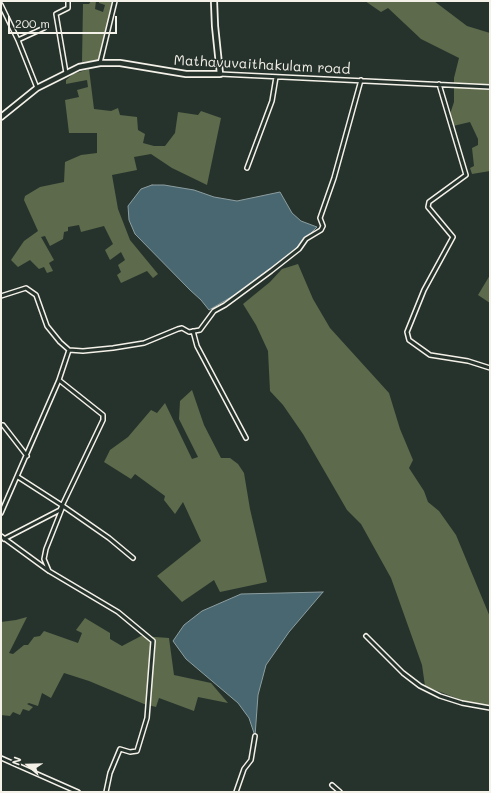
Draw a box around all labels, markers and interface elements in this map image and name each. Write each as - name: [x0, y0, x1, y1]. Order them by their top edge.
- scale bar: [10, 8, 119, 34]
- text: 200 m: [15, 15, 50, 31]
- street label: Mathavuvaithakulam road: [173, 52, 351, 78]
- north arrow: [8, 745, 48, 785]
- text: N: [8, 754, 25, 767]

